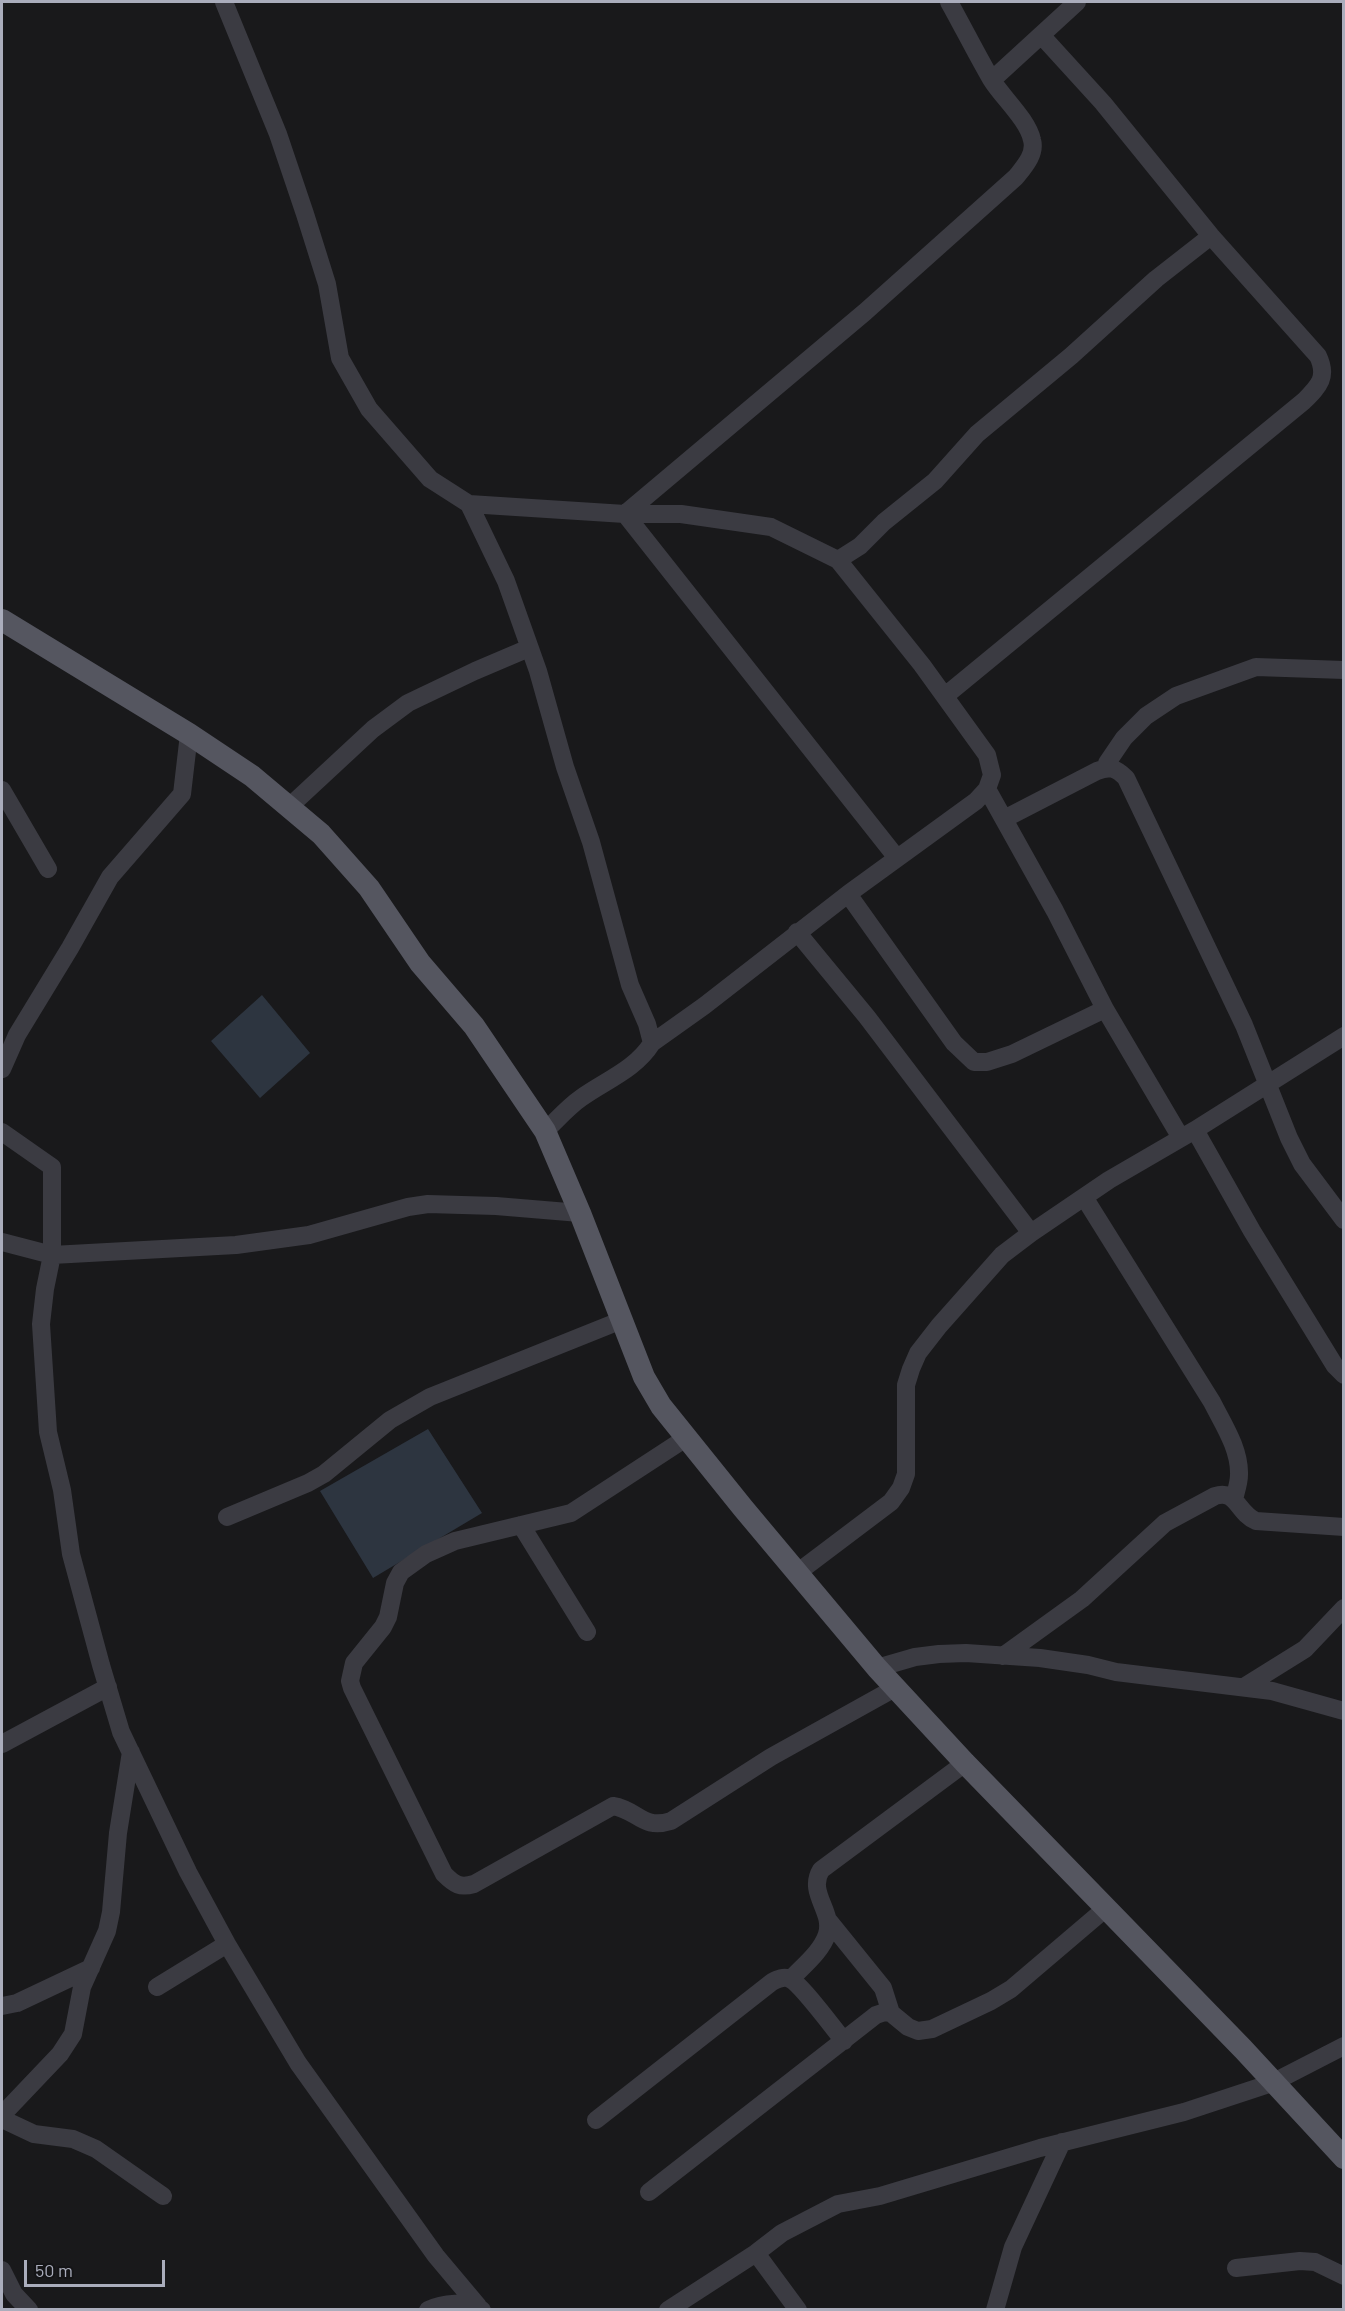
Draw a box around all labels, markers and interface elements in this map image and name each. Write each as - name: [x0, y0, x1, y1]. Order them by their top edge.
- scale bar: [27, 2248, 168, 2286]
- text: 50 m: [35, 2259, 73, 2281]

